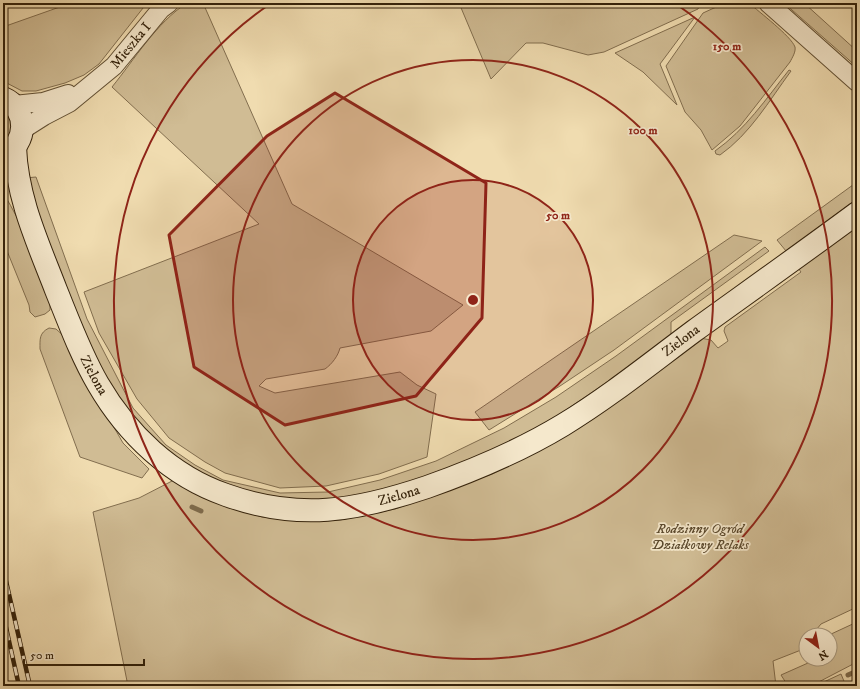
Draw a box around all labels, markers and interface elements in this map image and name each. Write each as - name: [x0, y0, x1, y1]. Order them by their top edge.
- street label: Mieszka I: [107, 19, 155, 72]
- text: 150 m: [713, 39, 741, 54]
- text: 100 m: [629, 123, 657, 138]
- text: 50 m: [545, 208, 570, 223]
- centre of rings: [466, 293, 480, 307]
- street label: Zielona: [659, 321, 703, 361]
- street label: Zielona: [76, 353, 112, 399]
- street label: Zielona: [376, 481, 422, 510]
- park label: Rodzinny Ogród Działkowy Relaks: [651, 520, 749, 554]
- north arrow: [798, 627, 838, 667]
- scale bar: [24, 641, 144, 667]
- text: N: [815, 646, 830, 663]
- text: 50 m: [30, 648, 54, 663]

